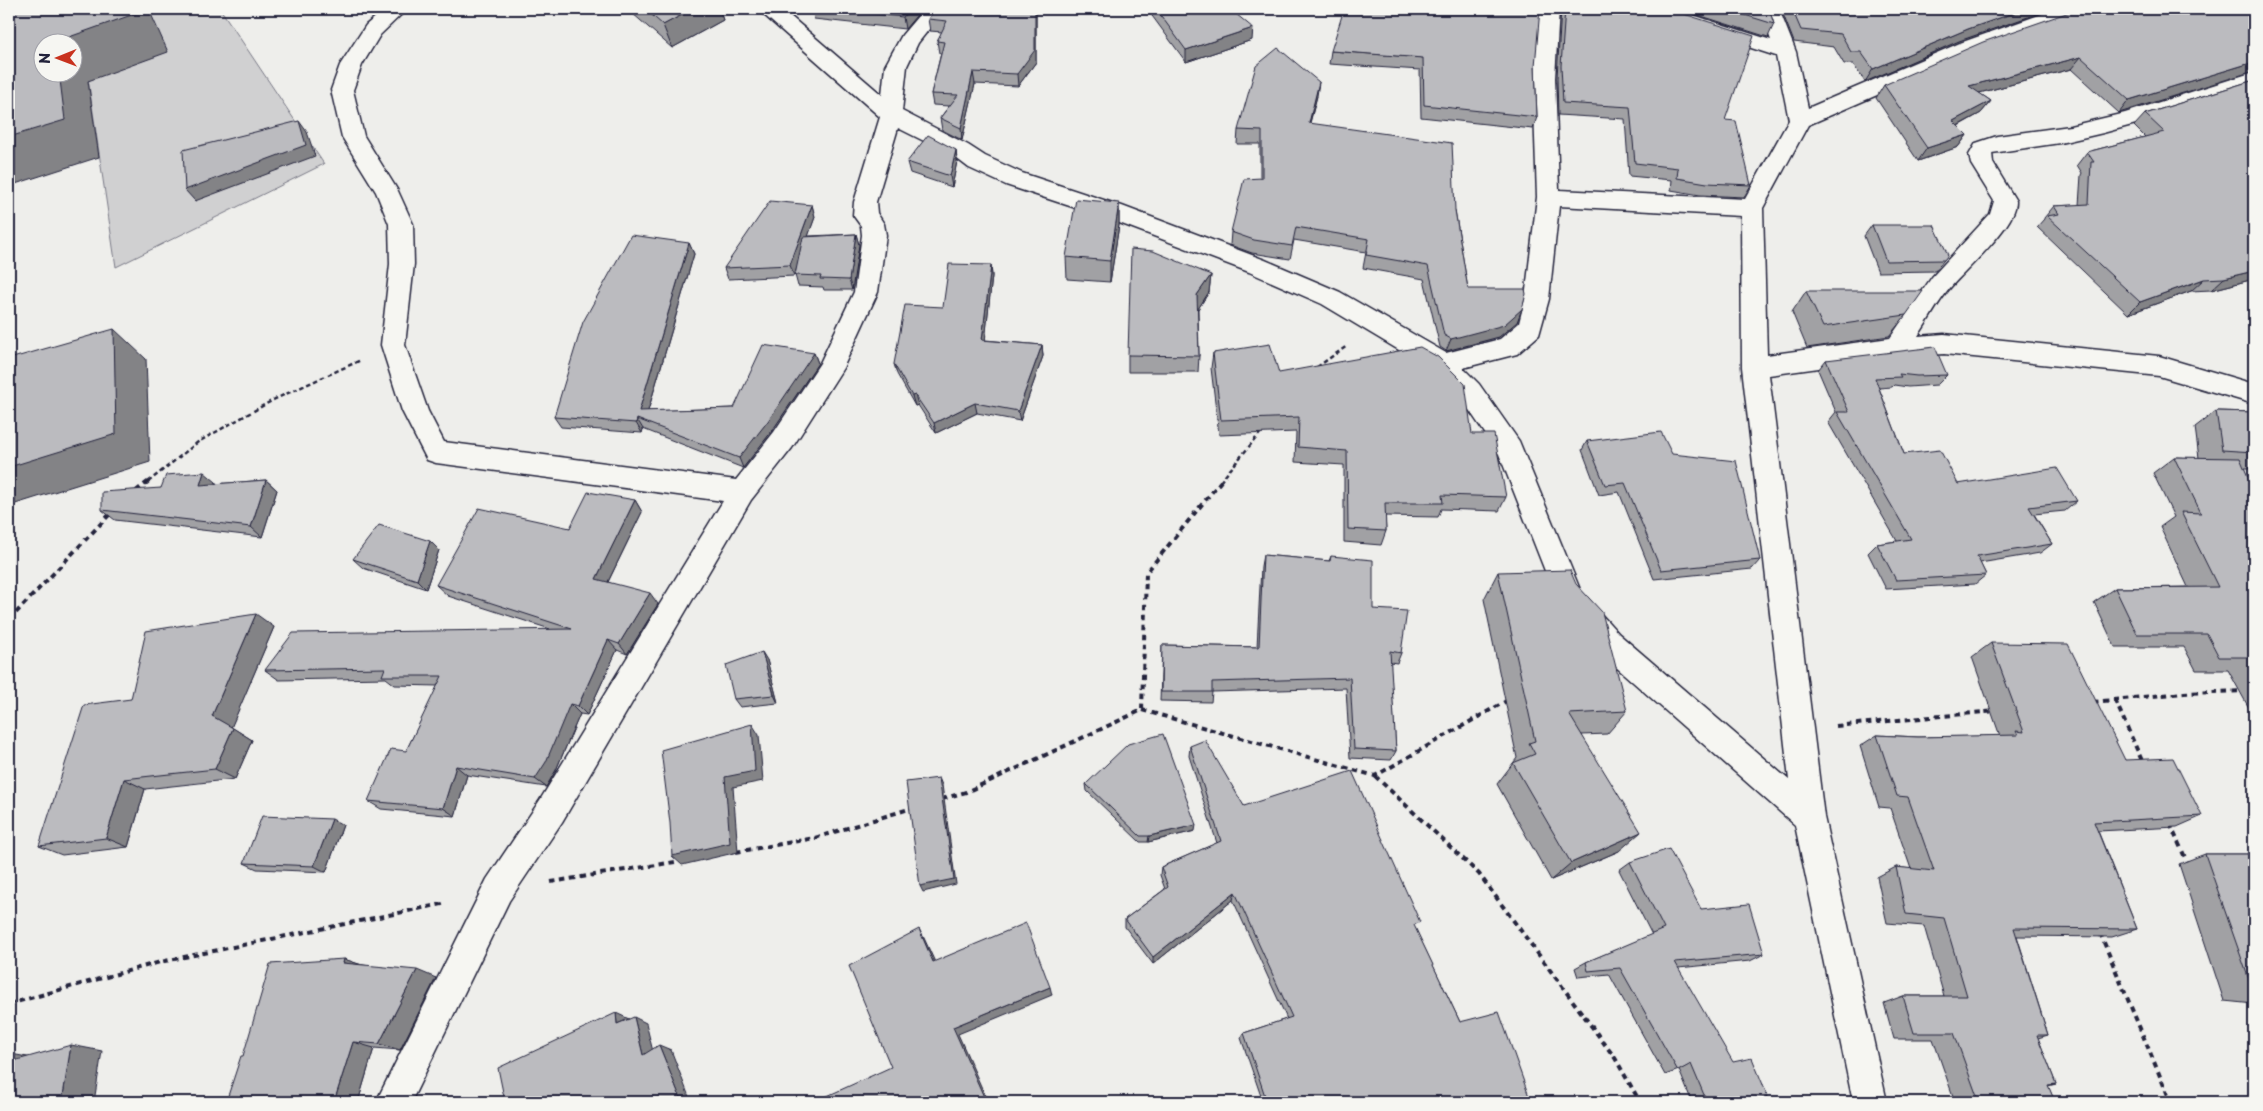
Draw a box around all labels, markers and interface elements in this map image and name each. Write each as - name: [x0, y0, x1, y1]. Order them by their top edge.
- north arrow: [32, 32, 82, 82]
- text: N: [34, 53, 55, 64]

